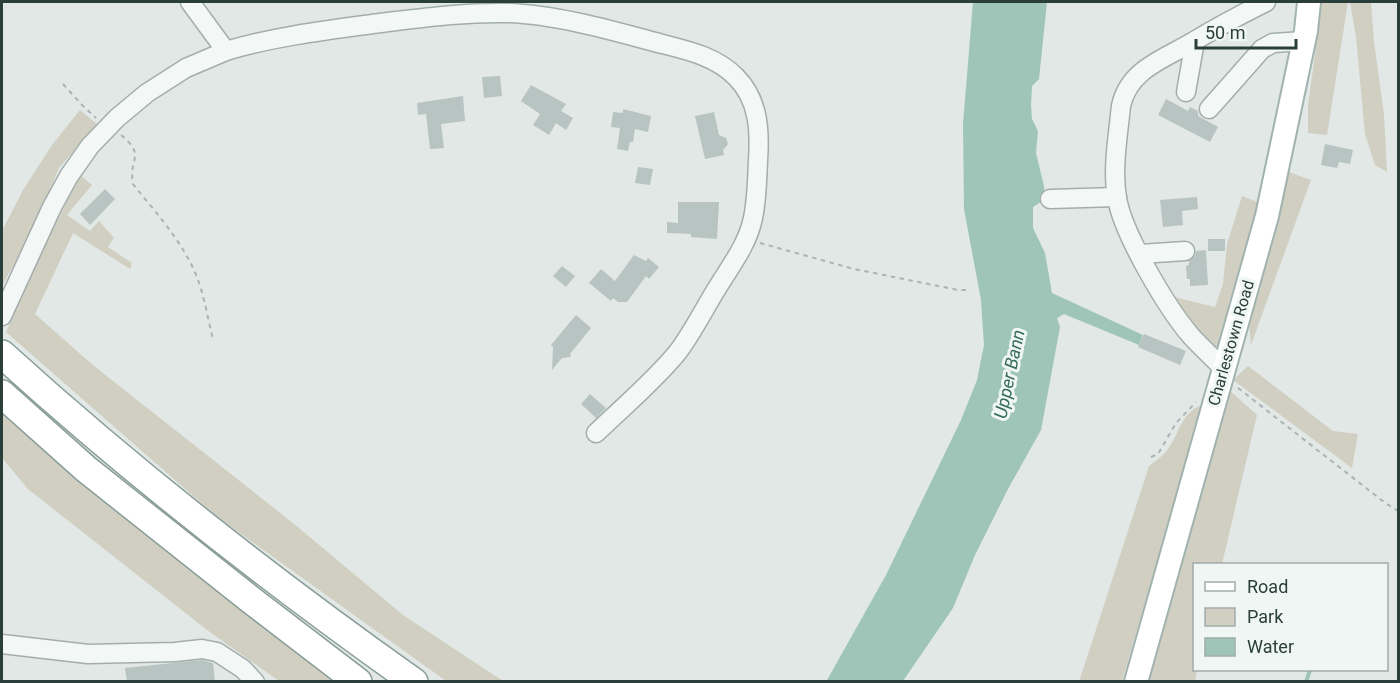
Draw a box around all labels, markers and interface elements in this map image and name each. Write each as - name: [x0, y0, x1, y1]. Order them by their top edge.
- scale bar: [1196, 12, 1296, 50]
- text: 50 m: [1205, 22, 1245, 43]
- street label: Charlestown Road: [1204, 278, 1258, 408]
- water label: Upper Bann: [989, 328, 1029, 420]
- legend: [1193, 563, 1388, 671]
- text: Road: [1247, 576, 1288, 597]
- text: Park: [1247, 606, 1284, 627]
- text: Water: [1247, 636, 1294, 657]

